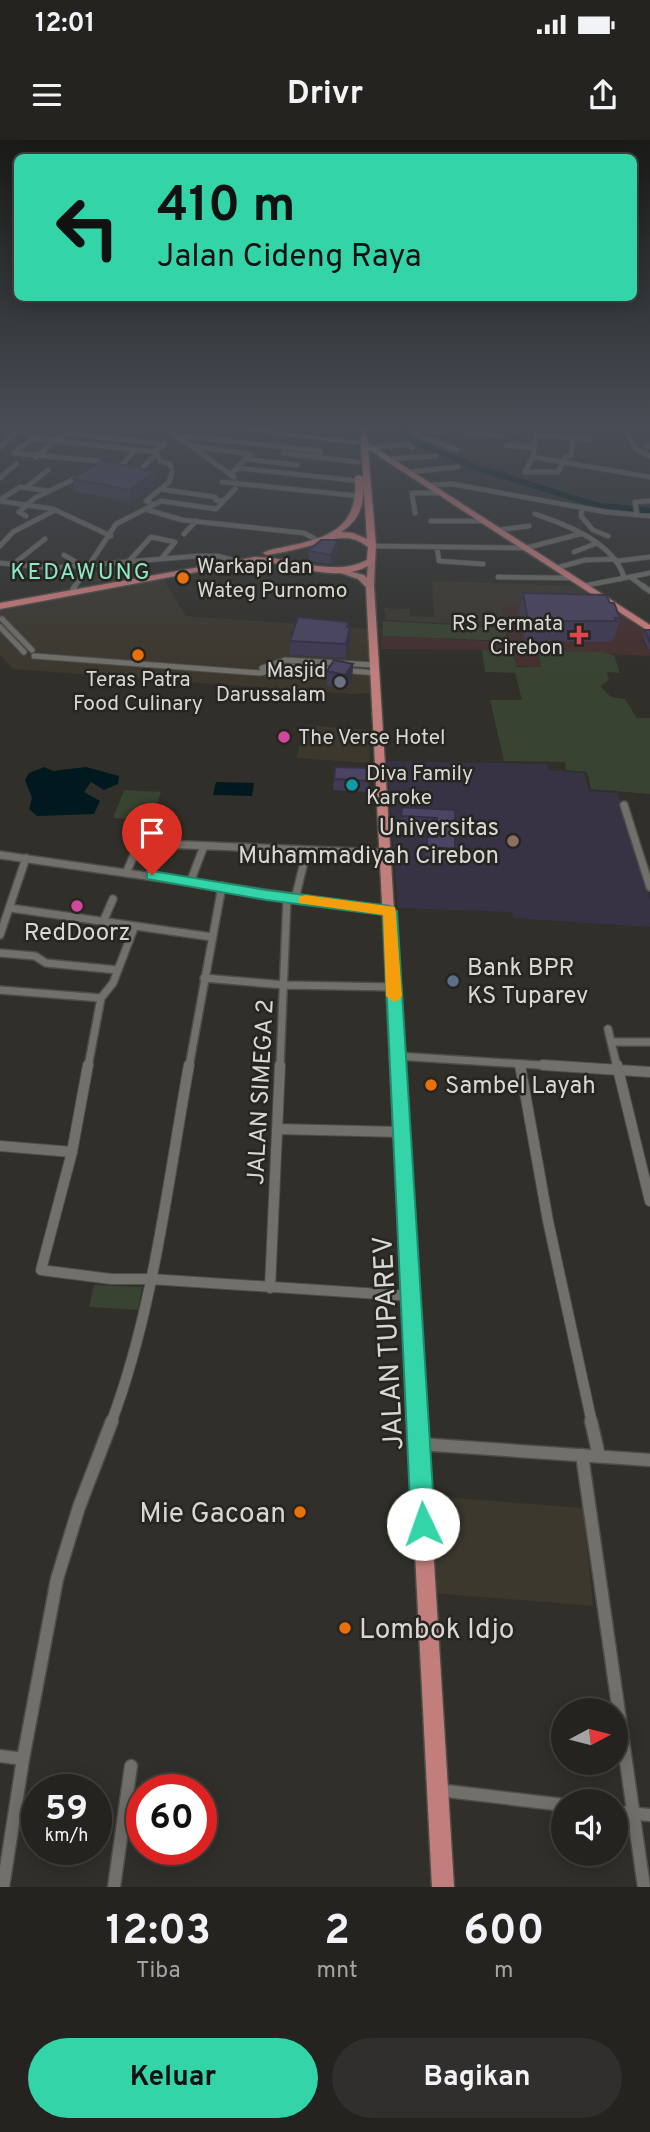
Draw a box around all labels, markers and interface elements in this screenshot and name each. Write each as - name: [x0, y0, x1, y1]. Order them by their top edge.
- text: 12:01: [35, 8, 95, 41]
- text: Drivr: [287, 75, 363, 115]
- icon: menu: [28, 76, 66, 114]
- icon: share: [584, 76, 622, 114]
- text: 410 m: [157, 177, 295, 239]
- icon: left: [42, 182, 133, 273]
- text: Jalan Cideng Raya: [157, 238, 422, 278]
- place label: Warkapi dan Wateg Purnomo: [197, 554, 348, 605]
- district label: KEDAWUNG: [10, 559, 152, 588]
- marker: Warkapi dan Wateg Purnomo: [175, 570, 191, 586]
- place label: RS Permata Cirebon: [452, 611, 563, 662]
- marker: RS Permata Cirebon: [569, 625, 589, 645]
- marker: Teras Patra Food Culinary: [130, 647, 146, 663]
- place label: Masjid Darussalam: [216, 658, 326, 709]
- place label: Teras Patra Food Culinary: [73, 667, 203, 718]
- marker: Masjid Darussalam: [332, 674, 348, 690]
- place label: The Verse Hotel: [298, 725, 446, 752]
- marker: The Verse Hotel: [276, 729, 292, 745]
- place label: Diva Family Karoke: [366, 761, 473, 812]
- marker: Diva Family Karoke: [344, 777, 360, 793]
- pin: [122, 803, 182, 875]
- icon: arrive: [133, 814, 171, 852]
- place label: Universitas Muhammadiyah Cirebon: [238, 814, 499, 872]
- marker: Universitas Muhammadiyah Cirebon: [505, 833, 521, 849]
- marker: RedDoorz: [69, 898, 85, 914]
- place label: RedDoorz: [24, 919, 130, 949]
- place label: Bank BPR KS Tuparev: [467, 954, 588, 1012]
- marker: Bank BPR KS Tuparev: [445, 973, 461, 989]
- street label: JALAN SIMEGA 2: [242, 998, 282, 1186]
- place label: Sambel Layah: [445, 1072, 596, 1102]
- marker: Sambel Layah: [423, 1077, 439, 1093]
- street label: JALAN TUPAREV: [366, 1235, 414, 1451]
- position arrow: [386, 1487, 460, 1561]
- place label: Mie Gacoan: [139, 1497, 286, 1533]
- marker: Mie Gacoan: [292, 1504, 308, 1520]
- place label: Lombok Idjo: [359, 1613, 514, 1649]
- marker: Lombok Idjo: [337, 1620, 353, 1636]
- north arrow: [551, 1698, 628, 1774]
- map controls: [551, 1698, 628, 1866]
- speed limit sign: 60: [126, 1774, 217, 1865]
- text: 59: [45, 1788, 88, 1832]
- button: sound: [551, 1789, 628, 1866]
- text: km/h: [45, 1825, 88, 1848]
- text: 12:03: [106, 1906, 211, 1959]
- text: 2: [324, 1906, 350, 1959]
- text: 600: [463, 1906, 544, 1959]
- text: Tiba: [136, 1957, 181, 1986]
- text: mnt: [317, 1957, 358, 1986]
- text: m: [494, 1957, 514, 1986]
- button: Keluar: [28, 2038, 318, 2118]
- button: Bagikan: [332, 2038, 622, 2118]

